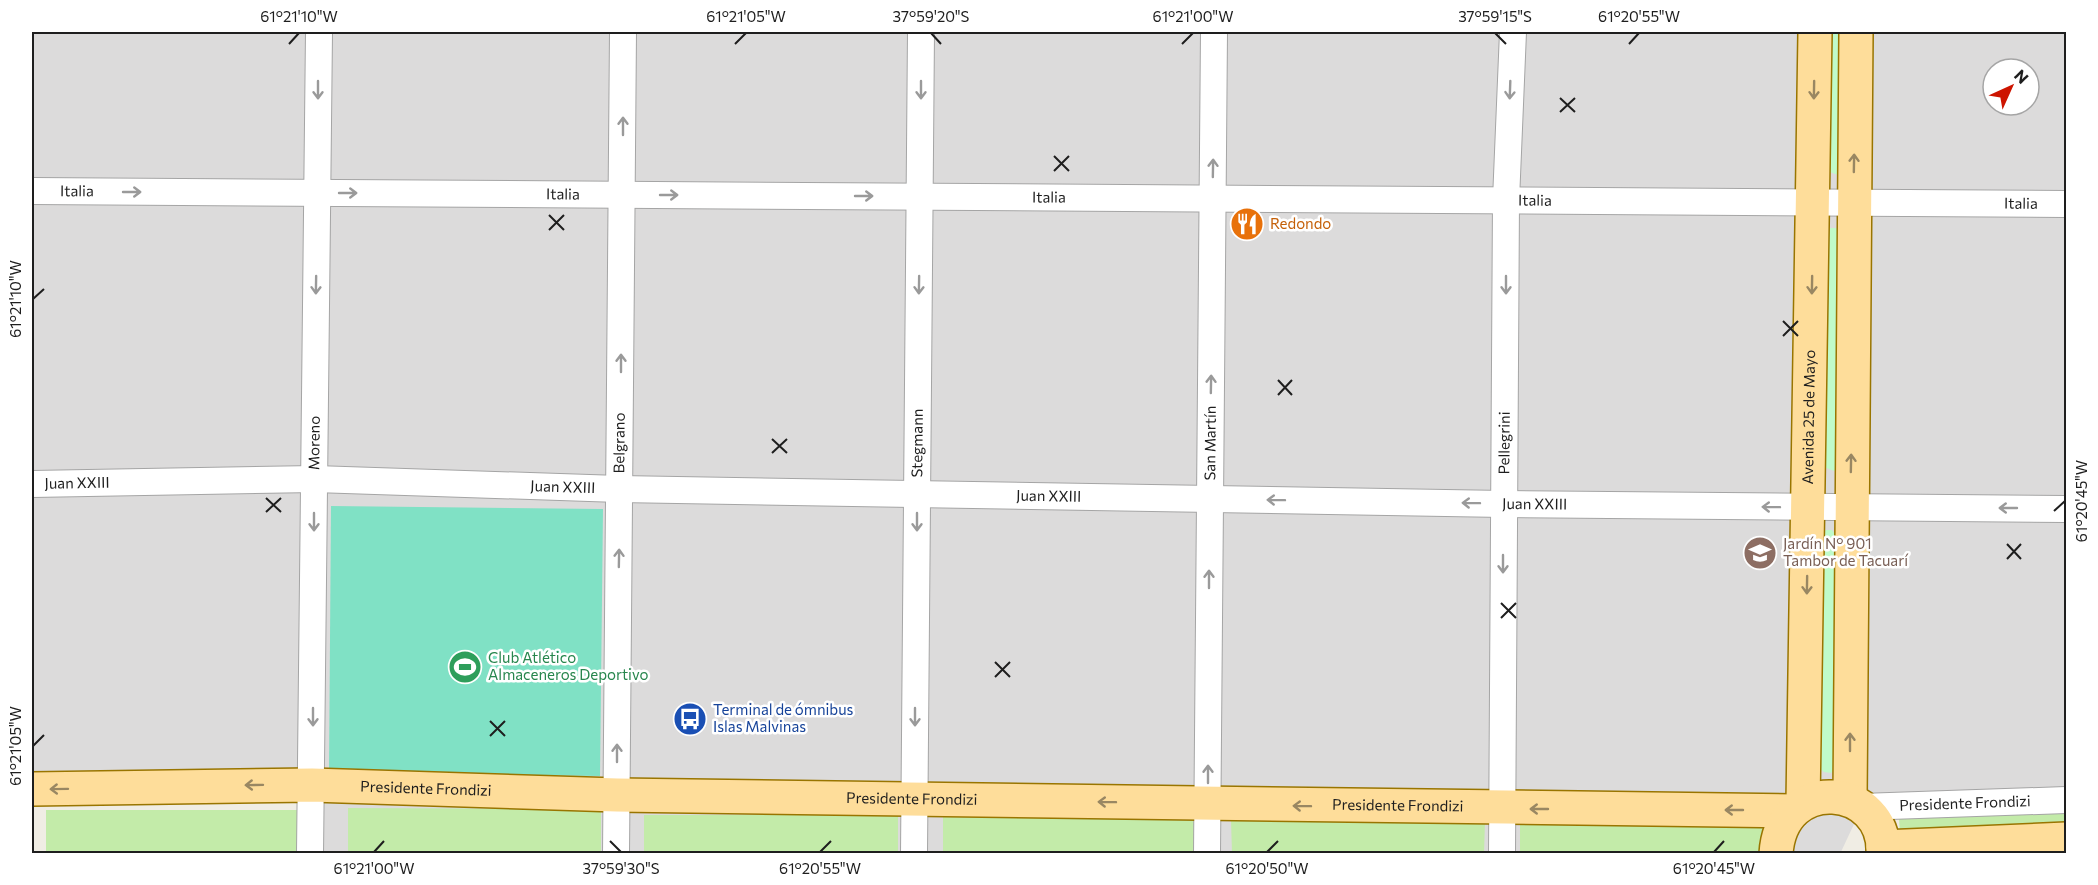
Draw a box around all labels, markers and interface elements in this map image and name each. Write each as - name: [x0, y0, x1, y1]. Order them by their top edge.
- text: 61°21'10"W: [260, 7, 338, 25]
- text: 61°21'05"W: [706, 7, 786, 25]
- text: 37°59'20"S: [893, 7, 970, 25]
- text: 61°21'00"W: [1153, 7, 1233, 25]
- text: 37°59'15"S: [1458, 7, 1532, 25]
- text: 61°20'55"W: [1598, 7, 1680, 25]
- north arrow: [1981, 57, 2041, 117]
- text: N: [2011, 65, 2033, 87]
- one-way arrow: [312, 79, 324, 99]
- one-way arrow: [915, 79, 927, 99]
- one-way arrow: [1505, 79, 1516, 99]
- one-way arrow: [1809, 79, 1820, 99]
- one-way arrow: [617, 117, 628, 137]
- one-way arrow: [1848, 153, 1860, 173]
- one-way arrow: [1207, 159, 1219, 179]
- street label: Italia: [60, 181, 94, 199]
- street label: Italia: [546, 184, 580, 203]
- one-way arrow: [121, 186, 141, 198]
- one-way arrow: [337, 187, 357, 199]
- street label: Italia: [1032, 187, 1066, 206]
- one-way arrow: [658, 189, 678, 201]
- one-way arrow: [853, 190, 873, 202]
- street label: Italia: [1518, 190, 1552, 209]
- street label: Italia: [2004, 194, 2038, 212]
- restaurant icon: Redondo: [1229, 206, 1265, 242]
- place label: Redondo: [1270, 214, 1331, 232]
- text: 61°21'10"W: [6, 260, 24, 338]
- one-way arrow: [311, 274, 322, 294]
- one-way arrow: [913, 274, 925, 294]
- one-way arrow: [1500, 274, 1512, 294]
- one-way arrow: [1806, 274, 1817, 294]
- street label: Avenida 25 de Mayo: [1798, 350, 1818, 485]
- one-way arrow: [615, 354, 626, 374]
- one-way arrow: [1205, 375, 1217, 395]
- street label: San Martín: [1200, 406, 1219, 481]
- street label: Stegmann: [907, 408, 926, 478]
- street label: Pellegrini: [1494, 411, 1513, 475]
- street label: Belgrano: [609, 412, 628, 474]
- street label: Moreno: [304, 416, 323, 470]
- one-way arrow: [1845, 453, 1857, 473]
- text: 61°20'45"W: [2072, 460, 2090, 542]
- street label: Juan XXIII: [44, 473, 110, 492]
- street label: Juan XXIII: [530, 476, 596, 496]
- street label: Juan XXIII: [1016, 486, 1081, 505]
- one-way arrow: [1267, 494, 1287, 506]
- street label: Juan XXIII: [1502, 494, 1567, 513]
- one-way arrow: [1462, 497, 1482, 509]
- one-way arrow: [1762, 501, 1782, 513]
- one-way arrow: [1999, 503, 2019, 514]
- one-way arrow: [308, 511, 320, 531]
- one-way arrow: [911, 511, 923, 531]
- place label: Jardín N° 901 Tambor de Tacuarí: [1783, 534, 1909, 569]
- school or university icon: Jardín N° 901 Tambor de Tacuarí: [1742, 535, 1778, 571]
- one-way arrow: [613, 549, 625, 569]
- one-way arrow: [1497, 553, 1509, 573]
- one-way arrow: [1203, 570, 1215, 590]
- one-way arrow: [1801, 574, 1813, 594]
- place label: Club Atlético Almaceneros Deportivo: [488, 648, 648, 683]
- sports icon: Club Atlético Almaceneros Deportivo: [447, 649, 483, 685]
- place label: Terminal de ómnibus Islas Malvinas: [713, 700, 854, 735]
- bus stop icon: Terminal de ómnibus Islas Malvinas: [672, 701, 708, 737]
- text: 61°21'05"W: [6, 706, 24, 786]
- one-way arrow: [307, 706, 318, 726]
- one-way arrow: [909, 706, 921, 726]
- one-way arrow: [1844, 732, 1856, 752]
- one-way arrow: [611, 744, 623, 764]
- one-way arrow: [1202, 765, 1213, 785]
- street label: Presidente Frondizi: [360, 777, 492, 799]
- one-way arrow: [244, 780, 264, 791]
- one-way arrow: [49, 783, 69, 794]
- street label: Presidente Frondizi: [846, 788, 978, 808]
- street label: Presidente Frondizi: [1899, 791, 2031, 814]
- street label: Presidente Frondizi: [1332, 795, 1464, 815]
- one-way arrow: [1098, 796, 1118, 808]
- one-way arrow: [1293, 800, 1313, 811]
- one-way arrow: [1530, 803, 1550, 815]
- one-way arrow: [1725, 804, 1745, 816]
- text: 61°21'00"W: [334, 859, 414, 877]
- text: 37°59'30"S: [582, 859, 660, 877]
- text: 61°20'55"W: [779, 859, 861, 877]
- text: 61°20'50"W: [1225, 859, 1309, 877]
- text: 61°20'45"W: [1673, 859, 1755, 877]

